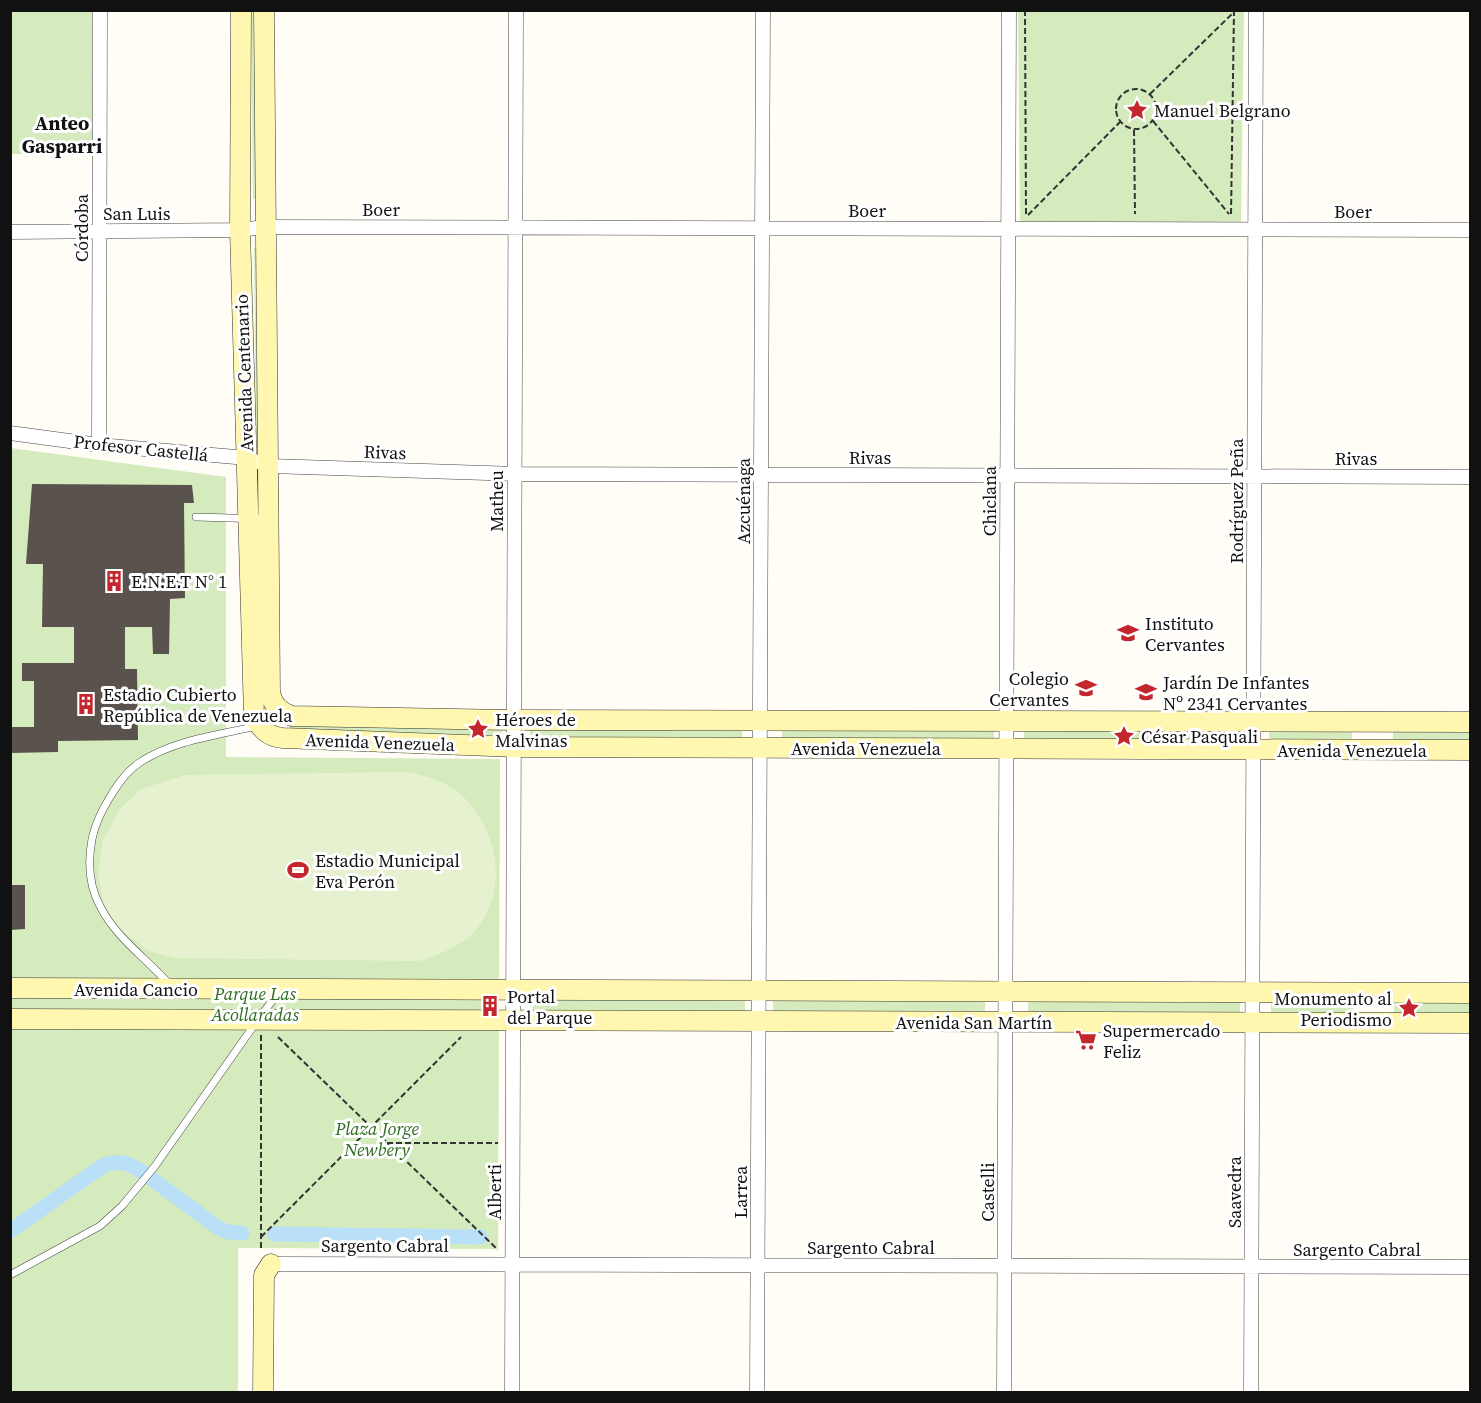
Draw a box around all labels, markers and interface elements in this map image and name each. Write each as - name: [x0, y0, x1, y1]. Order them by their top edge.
- place icon: Manuel Belgrano: [1125, 98, 1149, 122]
- place label: Manuel Belgrano: [1154, 98, 1291, 123]
- district label: Anteo Gasparri: [22, 109, 102, 160]
- street label: Córdoba: [69, 193, 94, 262]
- street label: Boer: [362, 197, 400, 222]
- street label: Boer: [848, 198, 886, 223]
- street label: Boer: [1334, 199, 1372, 224]
- street label: San Luis: [103, 201, 171, 226]
- street label: Avenida Centenario: [229, 294, 259, 452]
- street label: Profesor Castellá: [72, 428, 210, 468]
- street label: Rodríguez Peña: [1224, 438, 1249, 564]
- street label: Rivas: [363, 439, 407, 465]
- street label: Rivas: [849, 445, 891, 470]
- street label: Rivas: [1335, 446, 1377, 471]
- street label: Azcuénaga: [731, 457, 756, 544]
- street label: Chiclana: [977, 465, 1002, 536]
- street label: Matheu: [484, 470, 509, 532]
- building icon: E.N.E.T N° 1: [102, 569, 126, 593]
- place label: E.N.E.T N° 1: [131, 569, 227, 594]
- place label: Instituto Cervantes: [1145, 611, 1225, 657]
- school or university icon: Instituto Cervantes: [1116, 621, 1140, 645]
- place label: Colegio Cervantes: [989, 666, 1069, 712]
- place label: Jardín De Infantes Nº 2341 Cervantes: [1162, 670, 1309, 716]
- school or university icon: Colegio Cervantes: [1074, 676, 1098, 700]
- school or university icon: Jardín De Infantes Nº 2341 Cervantes: [1134, 680, 1158, 704]
- place label: Estadio Cubierto República de Venezuela: [103, 682, 293, 728]
- building icon: Estadio Cubierto República de Venezuela: [74, 692, 98, 716]
- place label: Héroes de Malvinas: [495, 707, 576, 753]
- place icon: Héroes de Malvinas: [466, 717, 490, 741]
- place icon: César Pasquali: [1112, 724, 1136, 748]
- place label: César Pasquali: [1141, 724, 1258, 749]
- street label: Avenida Venezuela: [305, 727, 456, 757]
- street label: Avenida Venezuela: [791, 736, 942, 761]
- street label: Avenida Venezuela: [1277, 738, 1428, 763]
- place label: Estadio Municipal Eva Perón: [315, 848, 460, 894]
- sports icon: Estadio Municipal Eva Perón: [286, 858, 310, 882]
- street label: Avenida Cancio: [74, 977, 198, 1002]
- park label: Parque Las Acollaradas: [210, 981, 299, 1027]
- place label: Portal del Parque: [507, 984, 592, 1030]
- place label: Monumento al Periodismo: [1274, 986, 1392, 1032]
- building icon: Portal del Parque: [478, 994, 502, 1018]
- place icon: Monumento al Periodismo: [1397, 996, 1421, 1020]
- street label: Avenida San Martín: [896, 1010, 1053, 1035]
- place label: Supermercado Feliz: [1103, 1018, 1221, 1064]
- supermarket icon: Supermercado Feliz: [1074, 1028, 1098, 1052]
- park label: Plaza Jorge Newbery: [334, 1116, 420, 1162]
- street label: Saavedra: [1222, 1155, 1247, 1228]
- street label: Castelli: [975, 1162, 1000, 1222]
- street label: Alberti: [482, 1164, 507, 1220]
- street label: Larrea: [728, 1165, 753, 1219]
- street label: Sargento Cabral: [321, 1233, 449, 1258]
- street label: Sargento Cabral: [807, 1235, 935, 1260]
- street label: Sargento Cabral: [1293, 1237, 1421, 1262]

